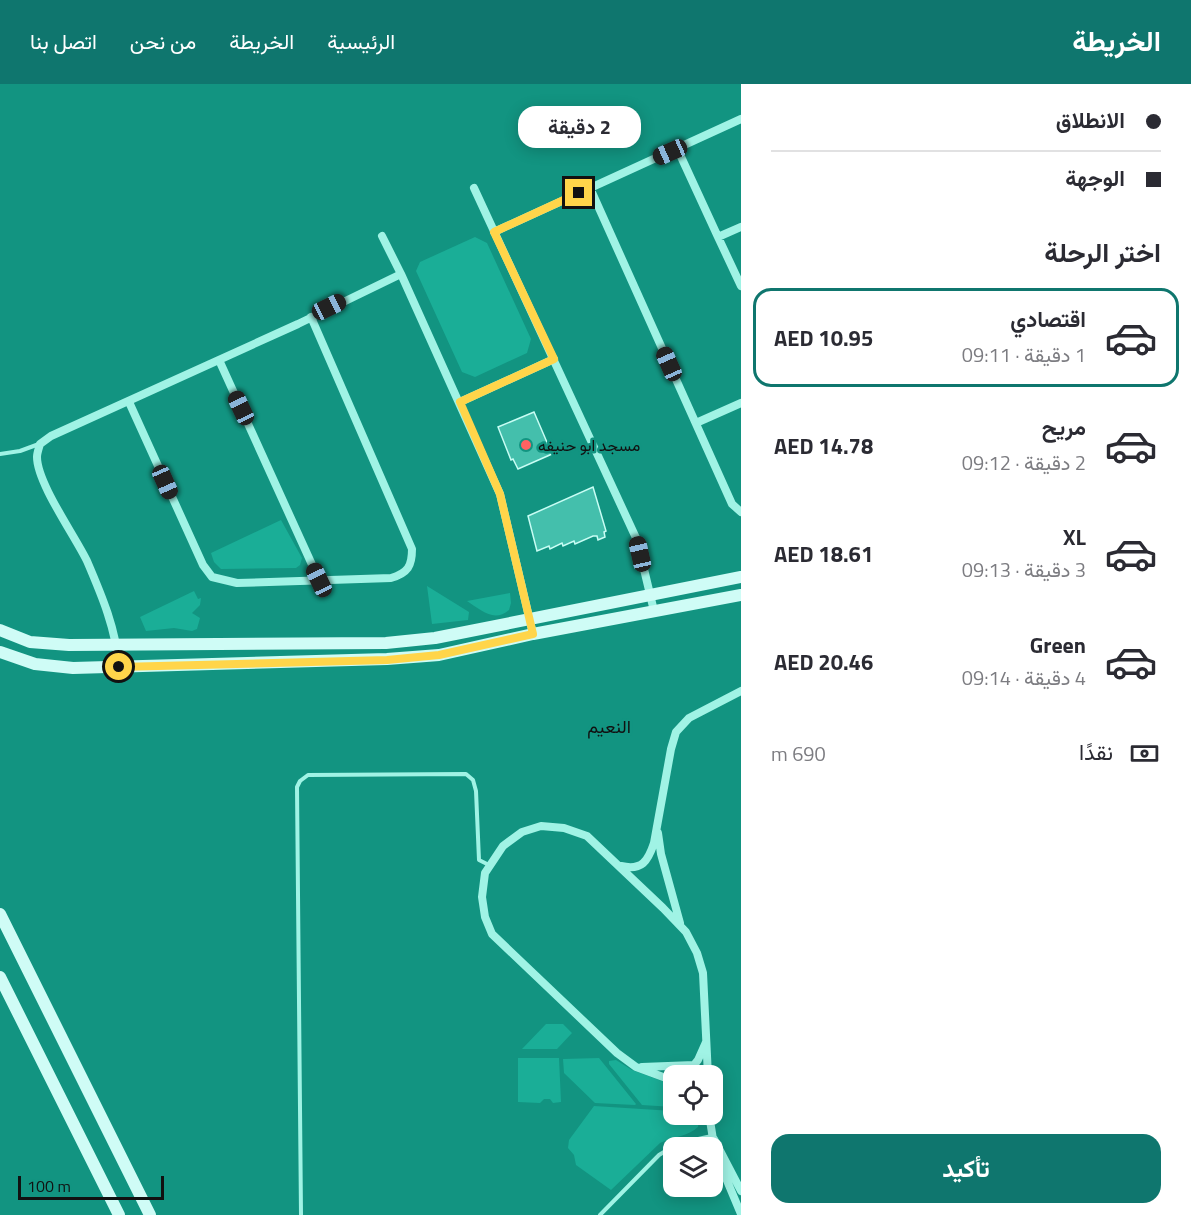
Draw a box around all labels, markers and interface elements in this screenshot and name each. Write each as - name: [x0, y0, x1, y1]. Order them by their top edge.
- text: الخريطة: [1072, 19, 1161, 62]
- text: اتصل بنا: [30, 25, 97, 57]
- text: من نحن: [130, 25, 196, 57]
- text: الخريطة: [229, 25, 294, 57]
- text: الرئيسية: [327, 25, 395, 57]
- text: الانطلاق: [1056, 103, 1125, 137]
- callout: 2 دقيقة: [518, 106, 640, 148]
- text: 2 دقيقة: [548, 111, 611, 142]
- car: [650, 136, 690, 168]
- text: الوجهة: [1065, 161, 1125, 195]
- route end: [565, 179, 592, 206]
- text: اختر الرحلة: [1044, 231, 1161, 272]
- car: [309, 291, 349, 323]
- text: اقتصادي: [1010, 302, 1086, 336]
- icon: car: [1104, 311, 1158, 365]
- text: AED 10.95: [774, 321, 873, 355]
- text: 1 دقيقة · 09:11: [962, 339, 1086, 370]
- car: [653, 344, 685, 384]
- car: [225, 388, 257, 428]
- text: مريح: [1042, 410, 1086, 444]
- icon: car: [1104, 419, 1158, 473]
- text: AED 14.78: [774, 429, 873, 463]
- place label: مسجد ابو حنيفه: [538, 433, 640, 457]
- marker: مسجد ابو حنيفه: [519, 438, 533, 452]
- text: 2 دقيقة · 09:12: [962, 447, 1086, 478]
- car: [149, 462, 181, 502]
- text: XL: [1063, 520, 1086, 554]
- icon: car: [1104, 527, 1158, 581]
- car: [627, 534, 653, 574]
- text: AED 18.61: [774, 537, 873, 571]
- text: 3 دقيقة · 09:13: [962, 554, 1086, 585]
- car: [303, 560, 335, 600]
- text: Green: [1030, 628, 1086, 662]
- icon: car: [1104, 635, 1158, 689]
- text: AED 20.46: [774, 645, 873, 679]
- route start: [105, 653, 132, 680]
- text: 4 دقيقة · 09:14: [962, 662, 1086, 693]
- district label: النعيم: [587, 713, 631, 740]
- text: نقدًا: [1079, 735, 1113, 769]
- icon: cash: [1128, 737, 1161, 770]
- text: 690 m: [771, 738, 826, 769]
- map controls: [663, 1065, 723, 1197]
- button: locate: [663, 1065, 723, 1125]
- button: تأكيد: [771, 1134, 1161, 1203]
- button: layers: [663, 1137, 723, 1197]
- scale bar: [18, 1173, 164, 1200]
- text: 100 m: [27, 1174, 71, 1198]

